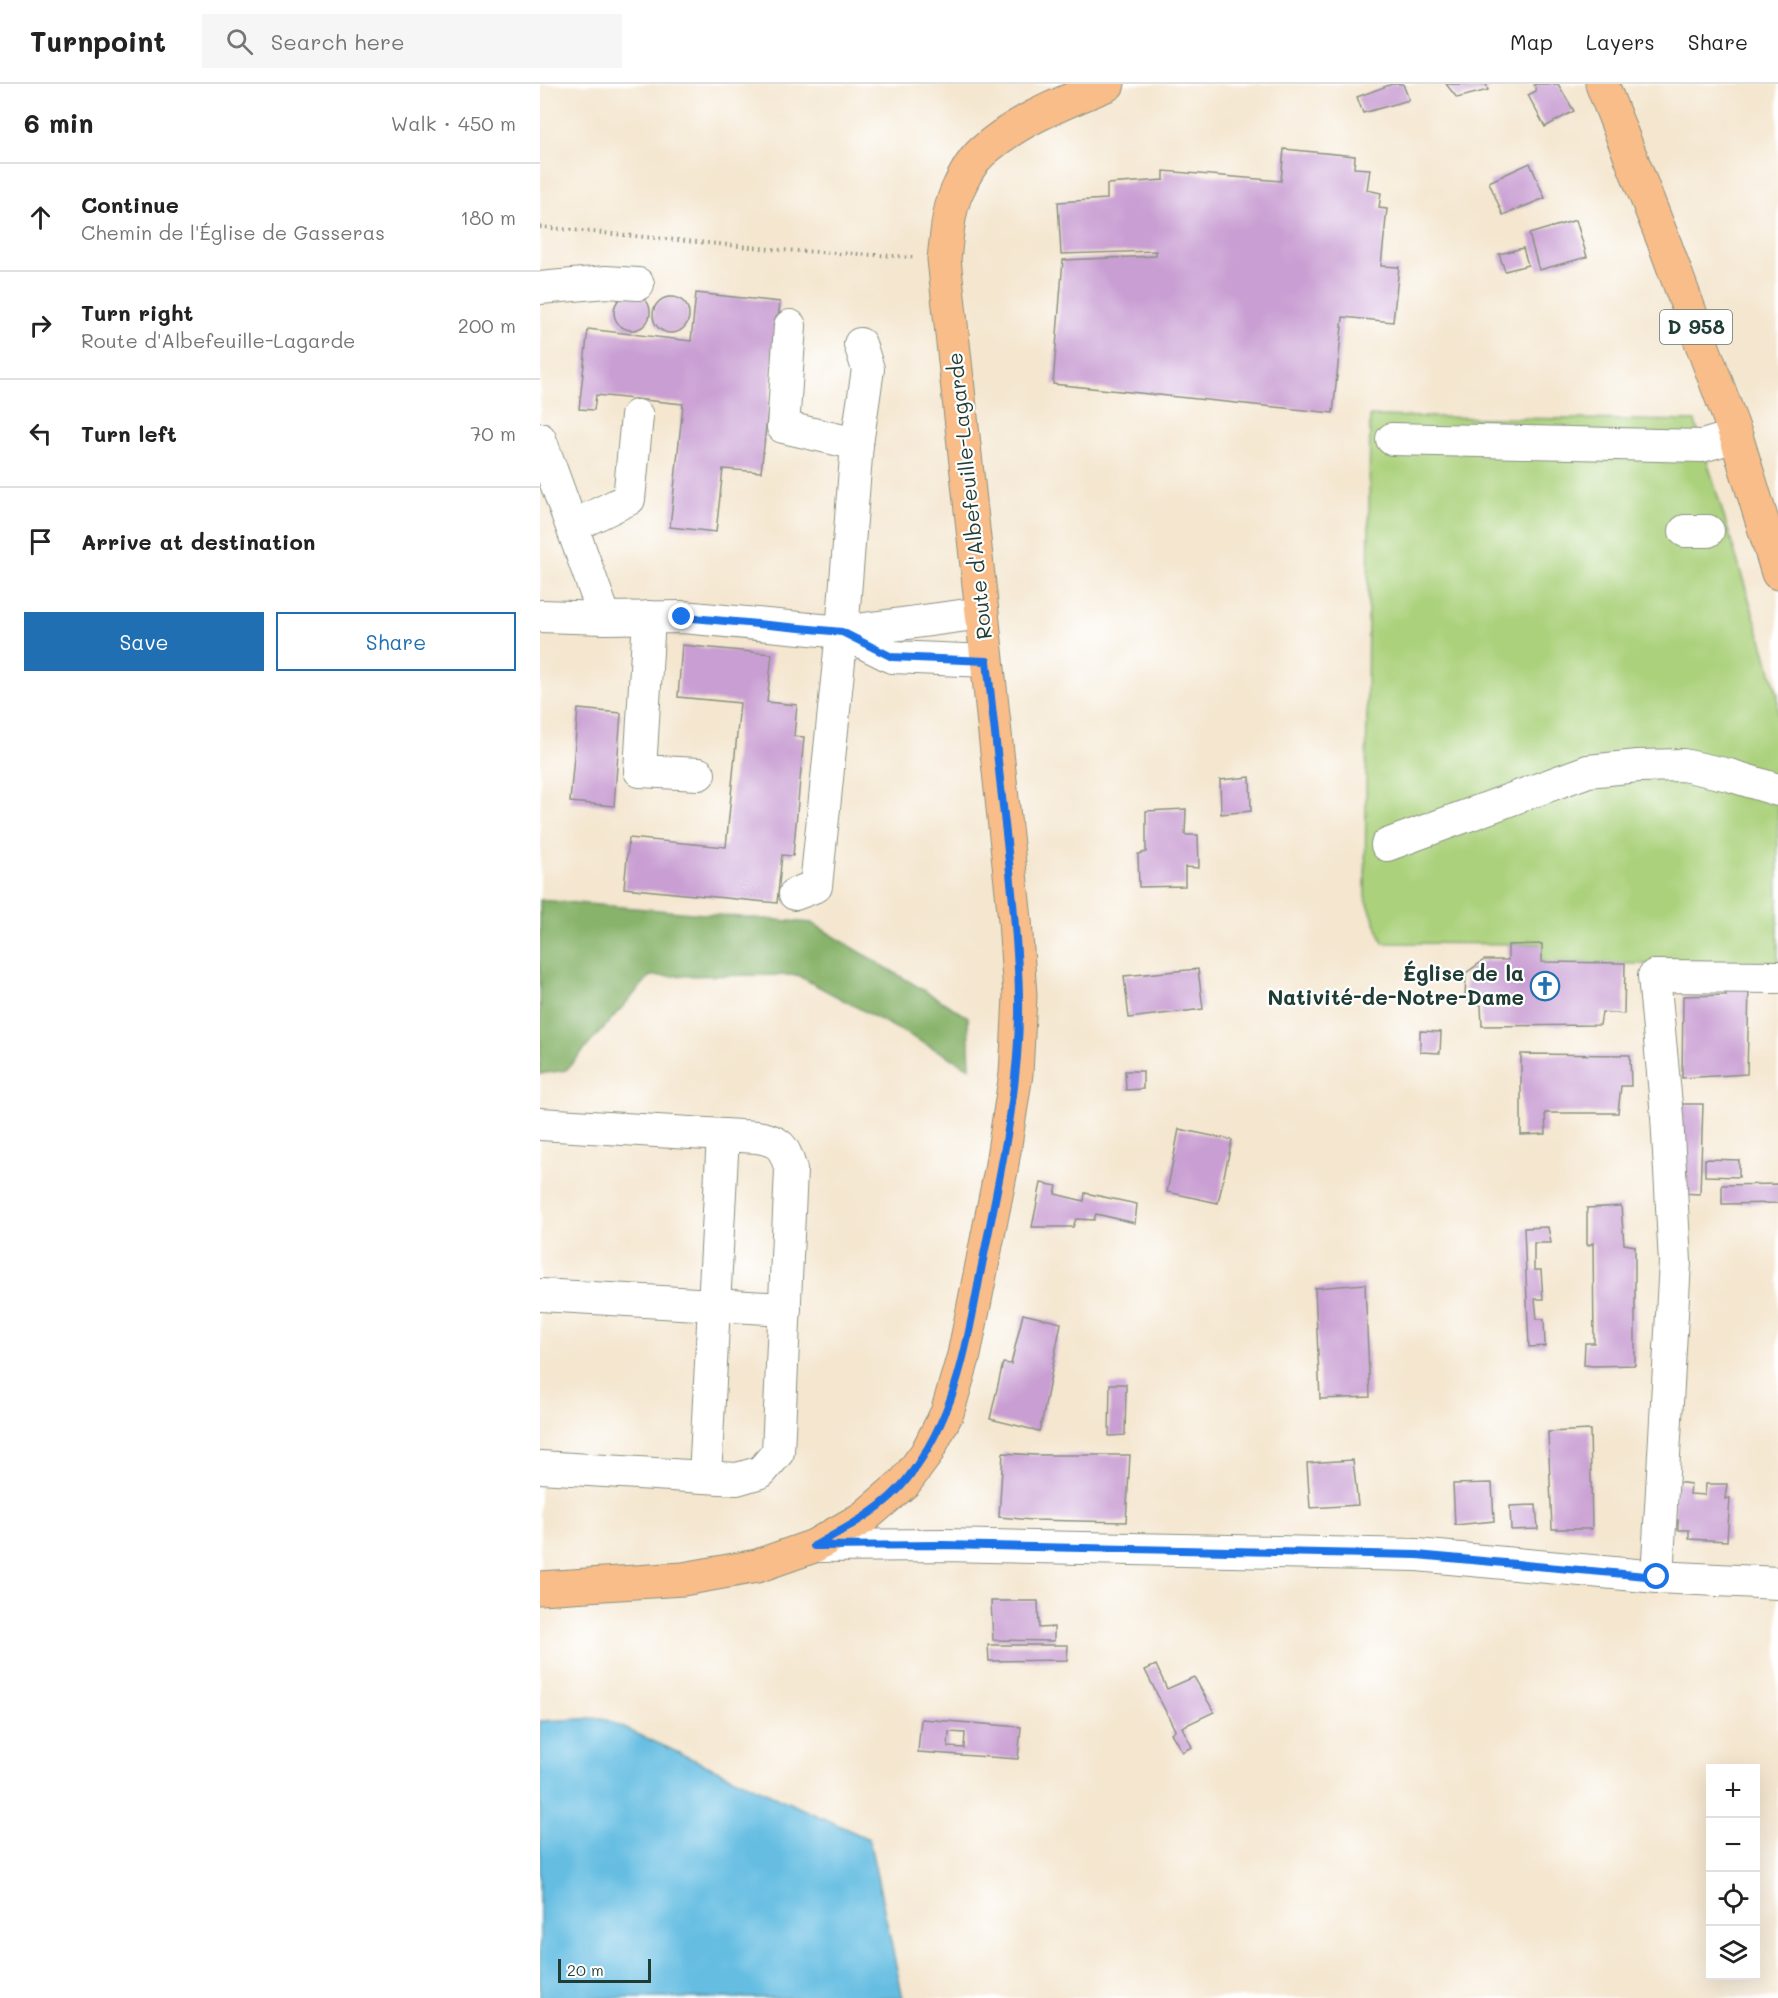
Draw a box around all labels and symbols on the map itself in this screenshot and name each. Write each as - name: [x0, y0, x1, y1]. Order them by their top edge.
- road number: D 958: [1660, 310, 1732, 344]
- street label: Route d'Albefeuille-Lagarde: [940, 351, 997, 641]
- route end: [668, 603, 694, 629]
- place label: Église de la Nativité-de-Notre-Dame: [1267, 959, 1524, 1010]
- church icon: Église de la Nativité-de-Notre-Dame: [1529, 970, 1561, 1002]
- route start: [1643, 1563, 1669, 1589]
- scale bar: [558, 1956, 651, 1984]

